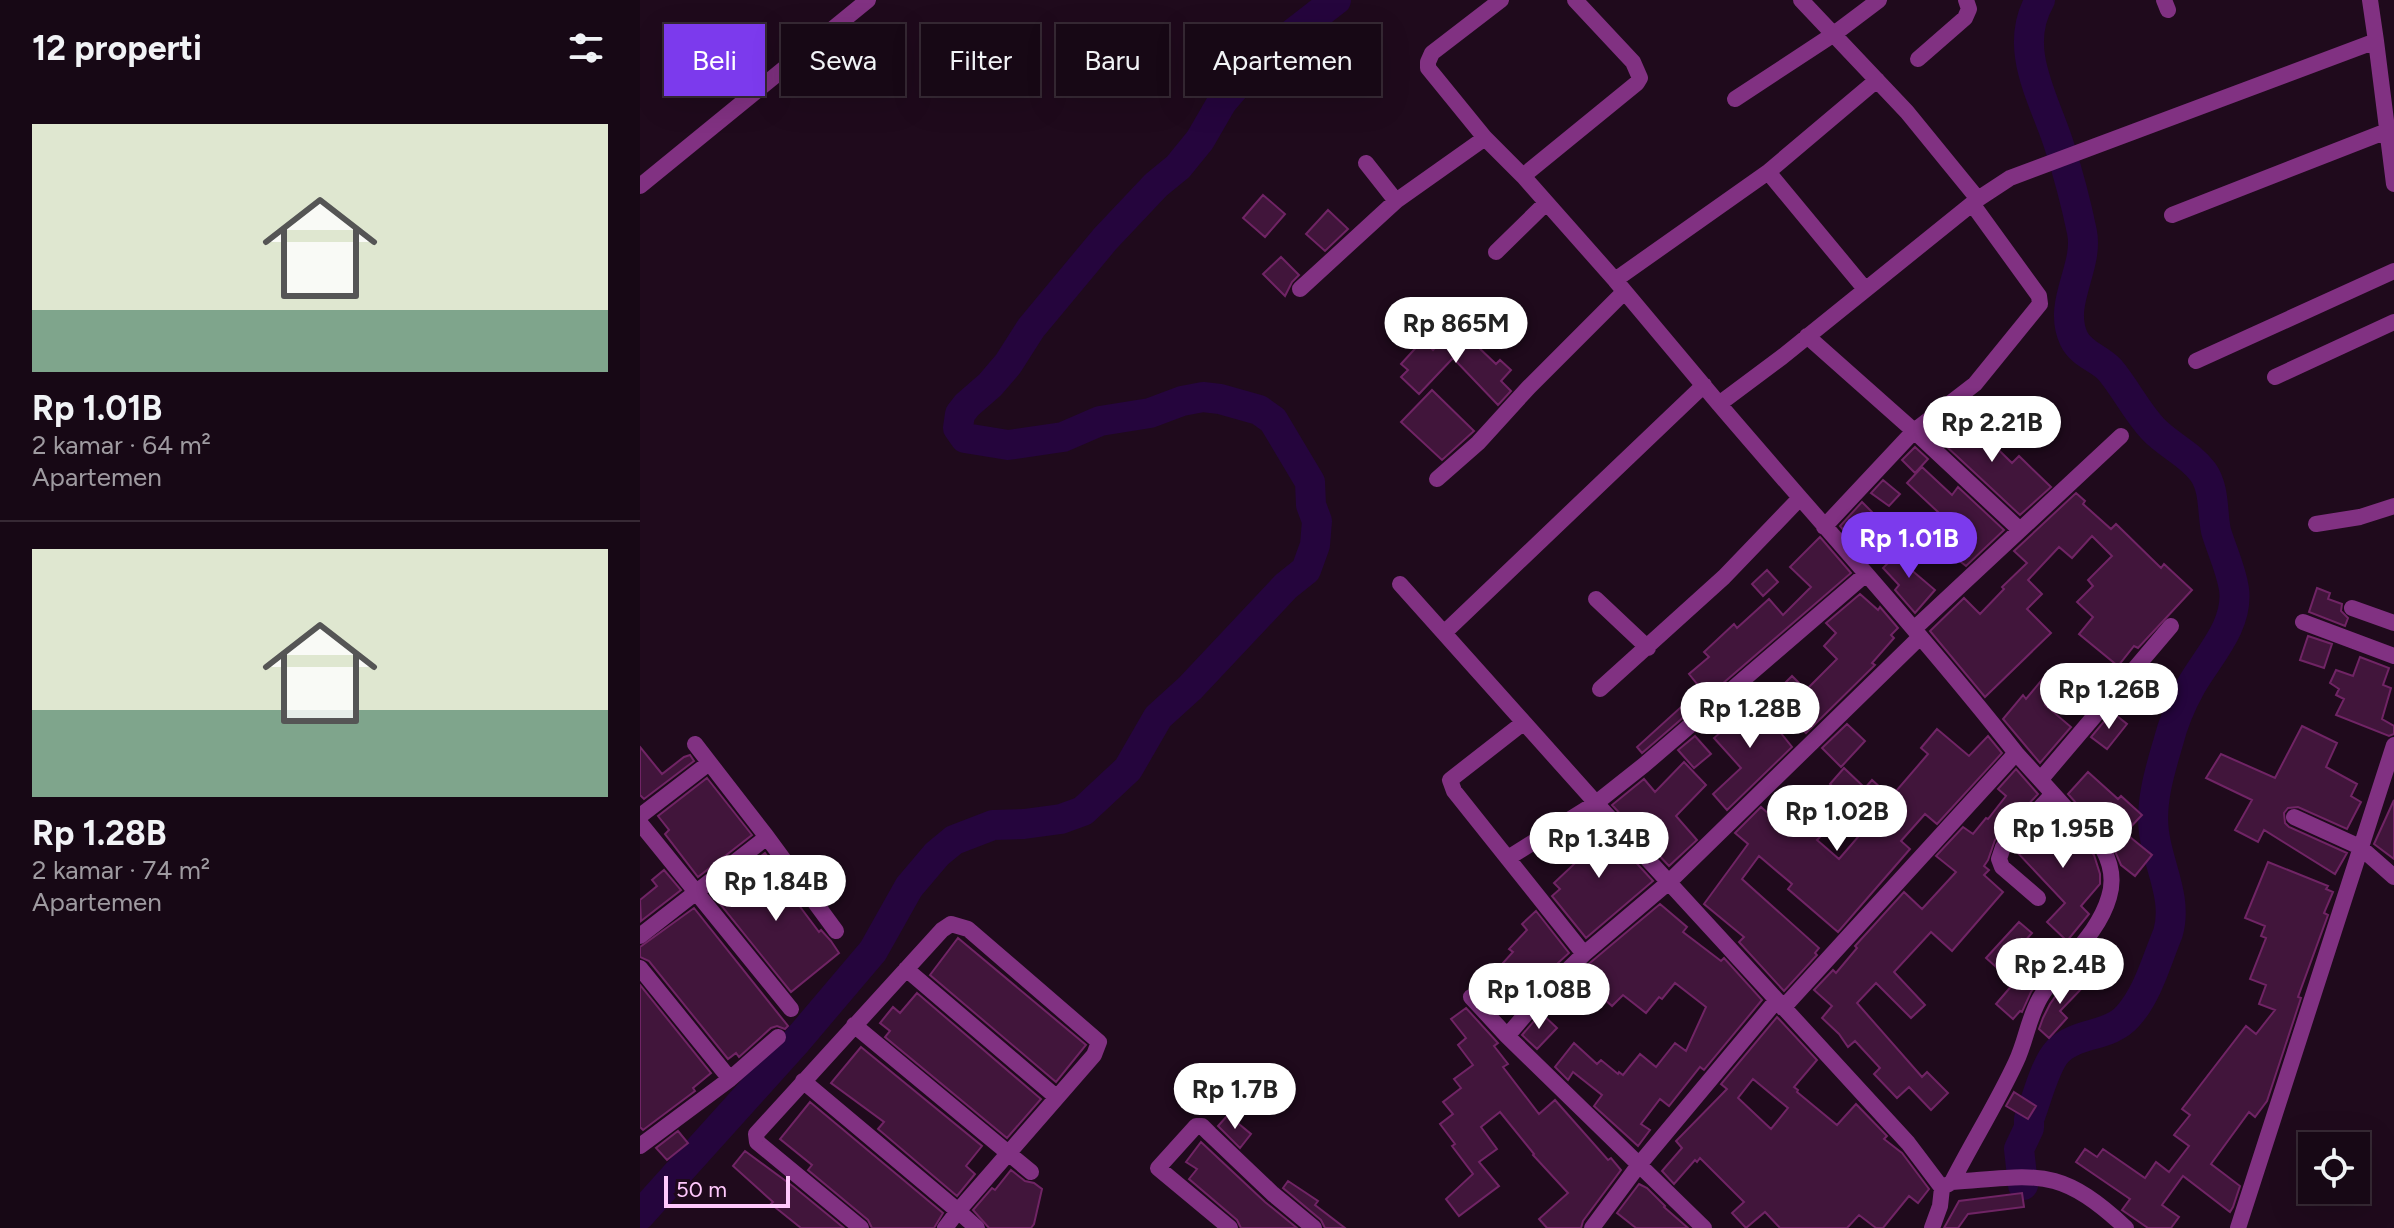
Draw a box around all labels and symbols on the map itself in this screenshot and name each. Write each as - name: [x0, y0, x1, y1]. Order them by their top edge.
- pin: Rp 865M: [1382, 297, 1530, 365]
- pin: Rp 2.21B: [1909, 396, 2075, 464]
- pin: Rp 1.01B: [1826, 512, 1992, 580]
- pin: Rp 1.26B: [2026, 663, 2192, 731]
- pin: Rp 1.28B: [1667, 682, 1833, 750]
- pin: Rp 1.02B: [1754, 785, 1920, 853]
- pin: Rp 1.95B: [1980, 802, 2146, 870]
- pin: Rp 1.34B: [1516, 812, 1682, 880]
- pin: Rp 1.84B: [693, 855, 859, 923]
- pin: Rp 2.4B: [1986, 938, 2134, 1006]
- pin: Rp 1.08B: [1456, 963, 1622, 1031]
- pin: Rp 1.7B: [1161, 1063, 1309, 1131]
- scale bar: [664, 1172, 790, 1208]

